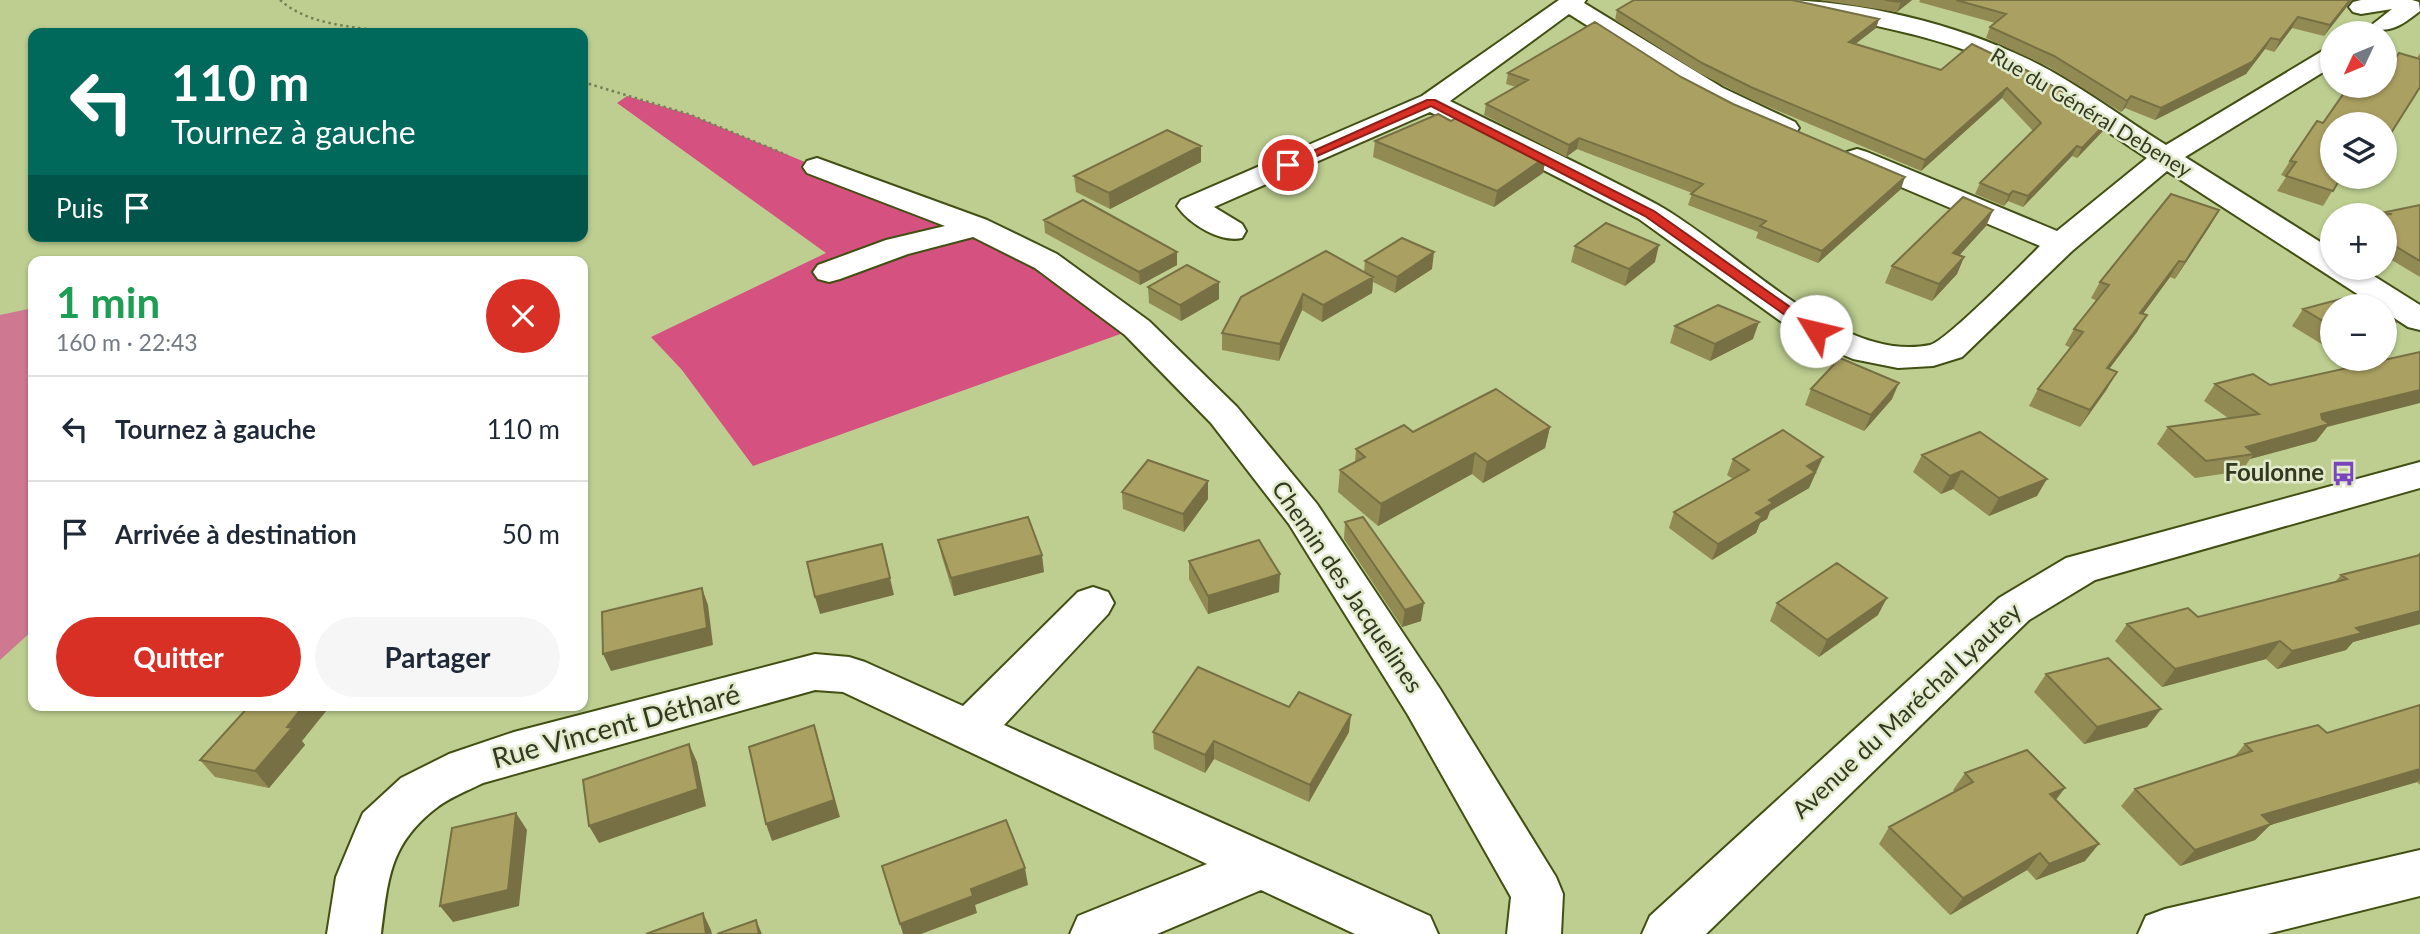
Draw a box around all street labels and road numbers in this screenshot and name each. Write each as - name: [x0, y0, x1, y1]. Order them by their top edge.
- street label: Rue du Général Debeney: [1987, 42, 2197, 182]
- street label: Chemin des Jacquelines: [1267, 475, 1430, 698]
- street label: Avenue du Maréchal Lyautey: [1785, 596, 2027, 824]
- street label: Rue Vincent Détharé: [488, 676, 743, 774]

